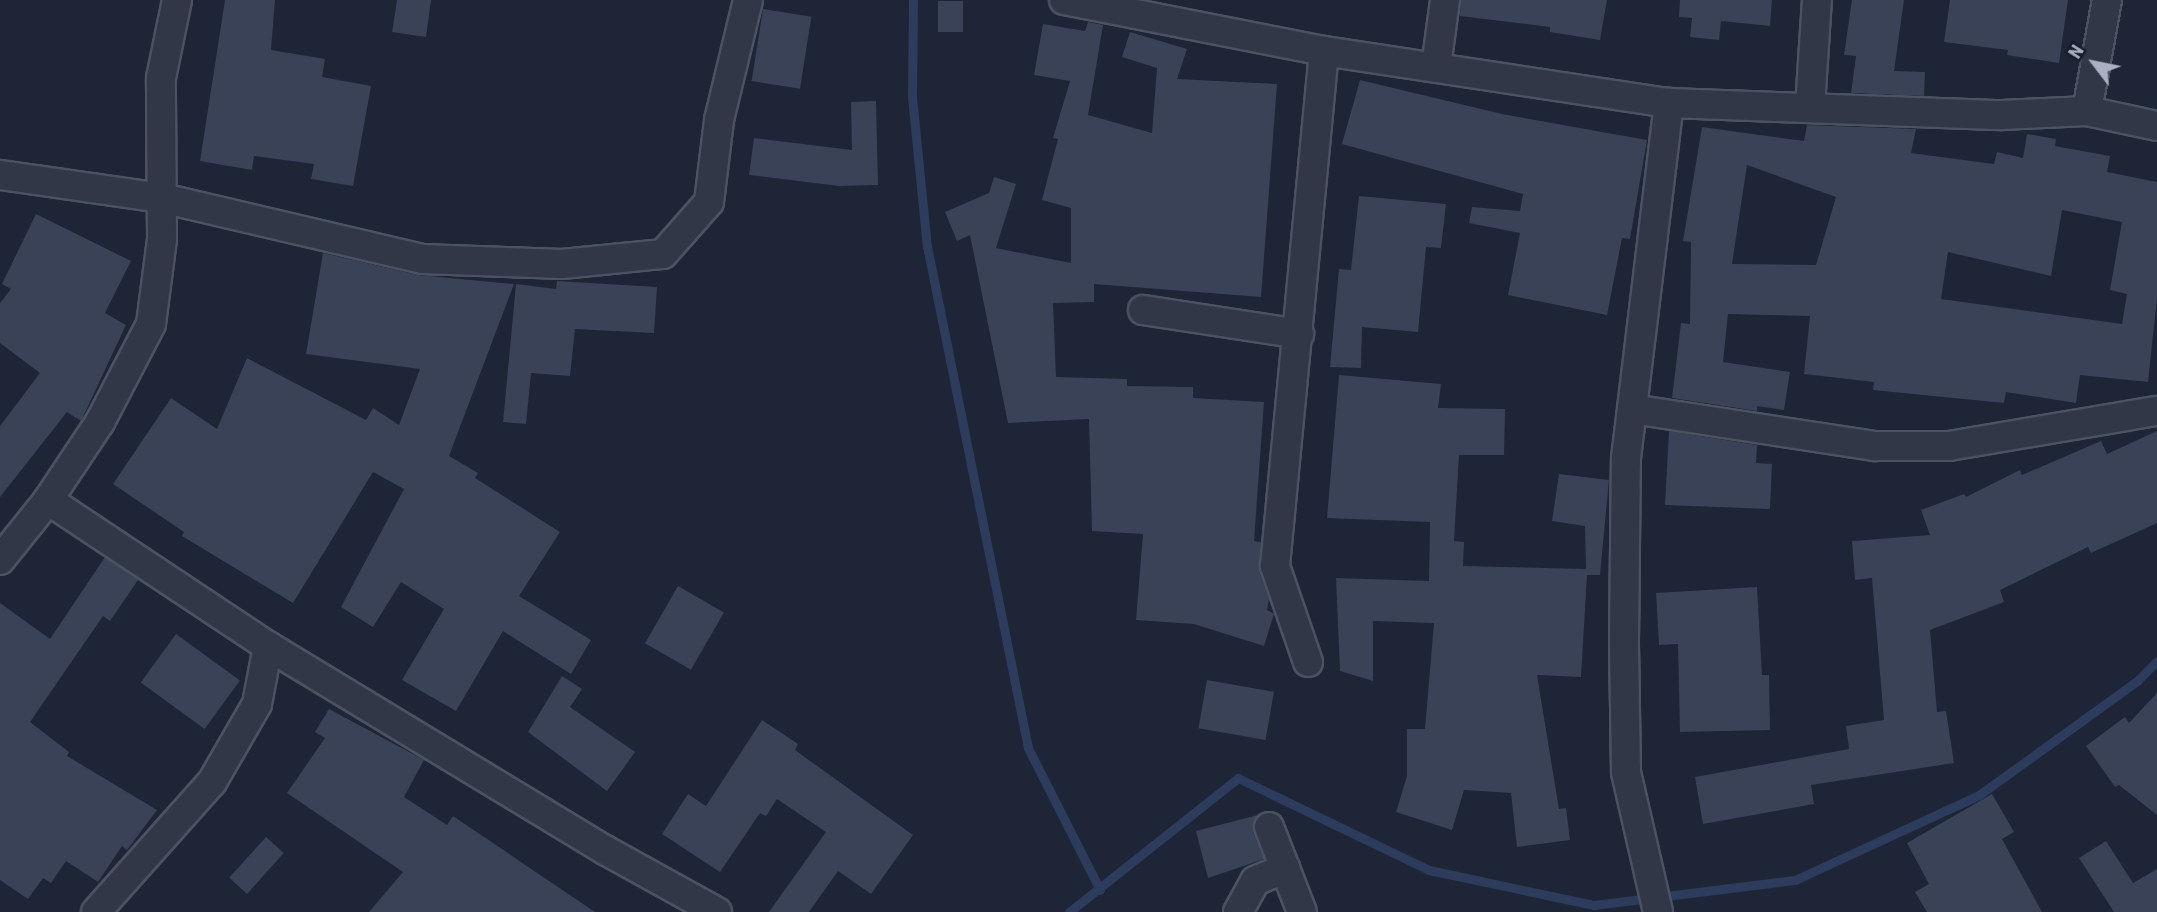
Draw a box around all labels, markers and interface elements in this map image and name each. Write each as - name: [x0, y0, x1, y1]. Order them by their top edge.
- north arrow: [2059, 28, 2129, 98]
- text: N: [2063, 41, 2089, 63]

